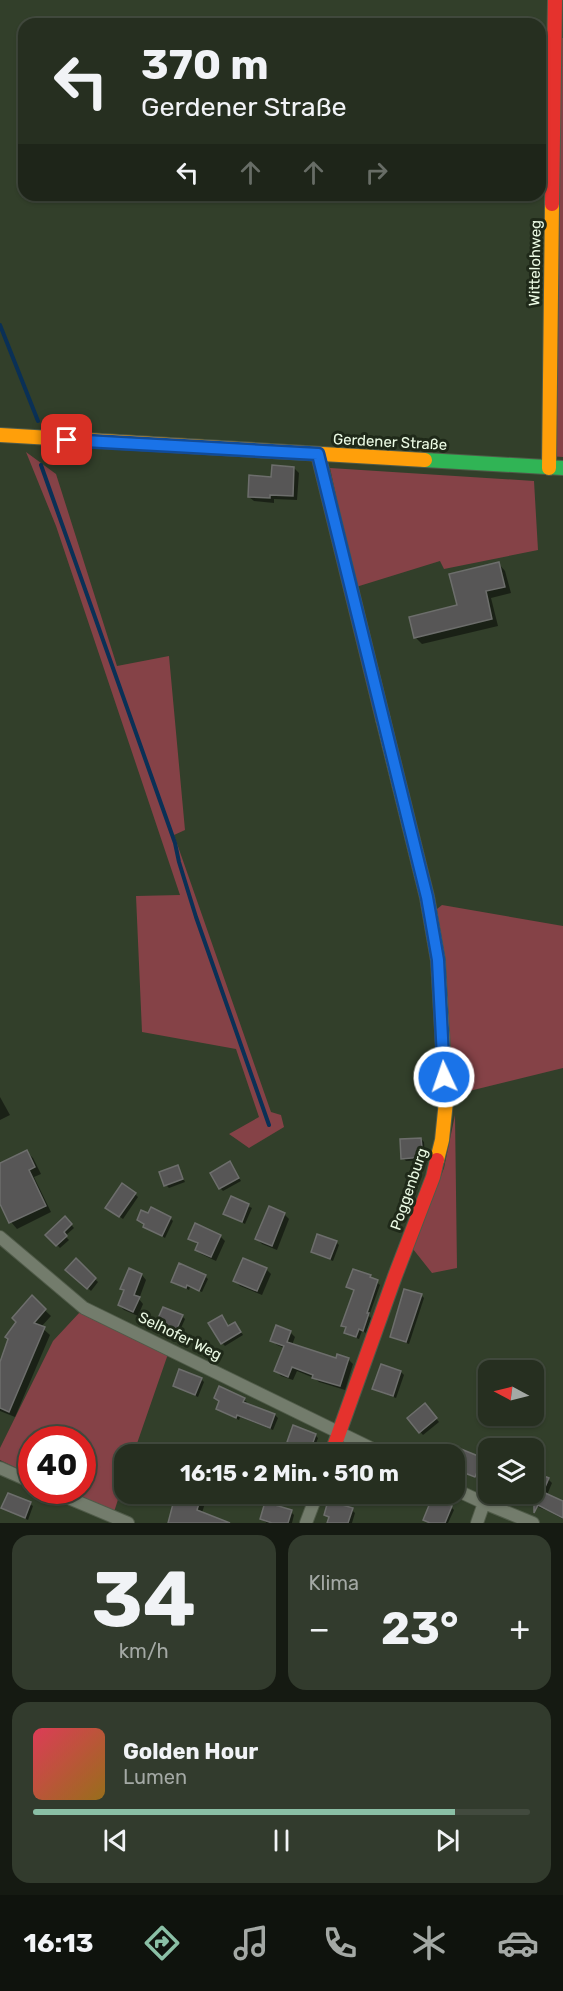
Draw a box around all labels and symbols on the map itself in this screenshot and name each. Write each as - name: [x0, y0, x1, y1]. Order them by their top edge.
- street label: Wittelohweg: [525, 220, 545, 306]
- pin: [41, 414, 92, 465]
- street label: Gerdener Straße: [332, 430, 448, 454]
- position arrow: [412, 1045, 476, 1109]
- street label: Poggenburg: [386, 1145, 432, 1233]
- street label: Selhofer Weg: [135, 1308, 225, 1364]
- north arrow: [478, 1360, 544, 1426]
- speed limit sign: 40: [18, 1426, 96, 1504]

